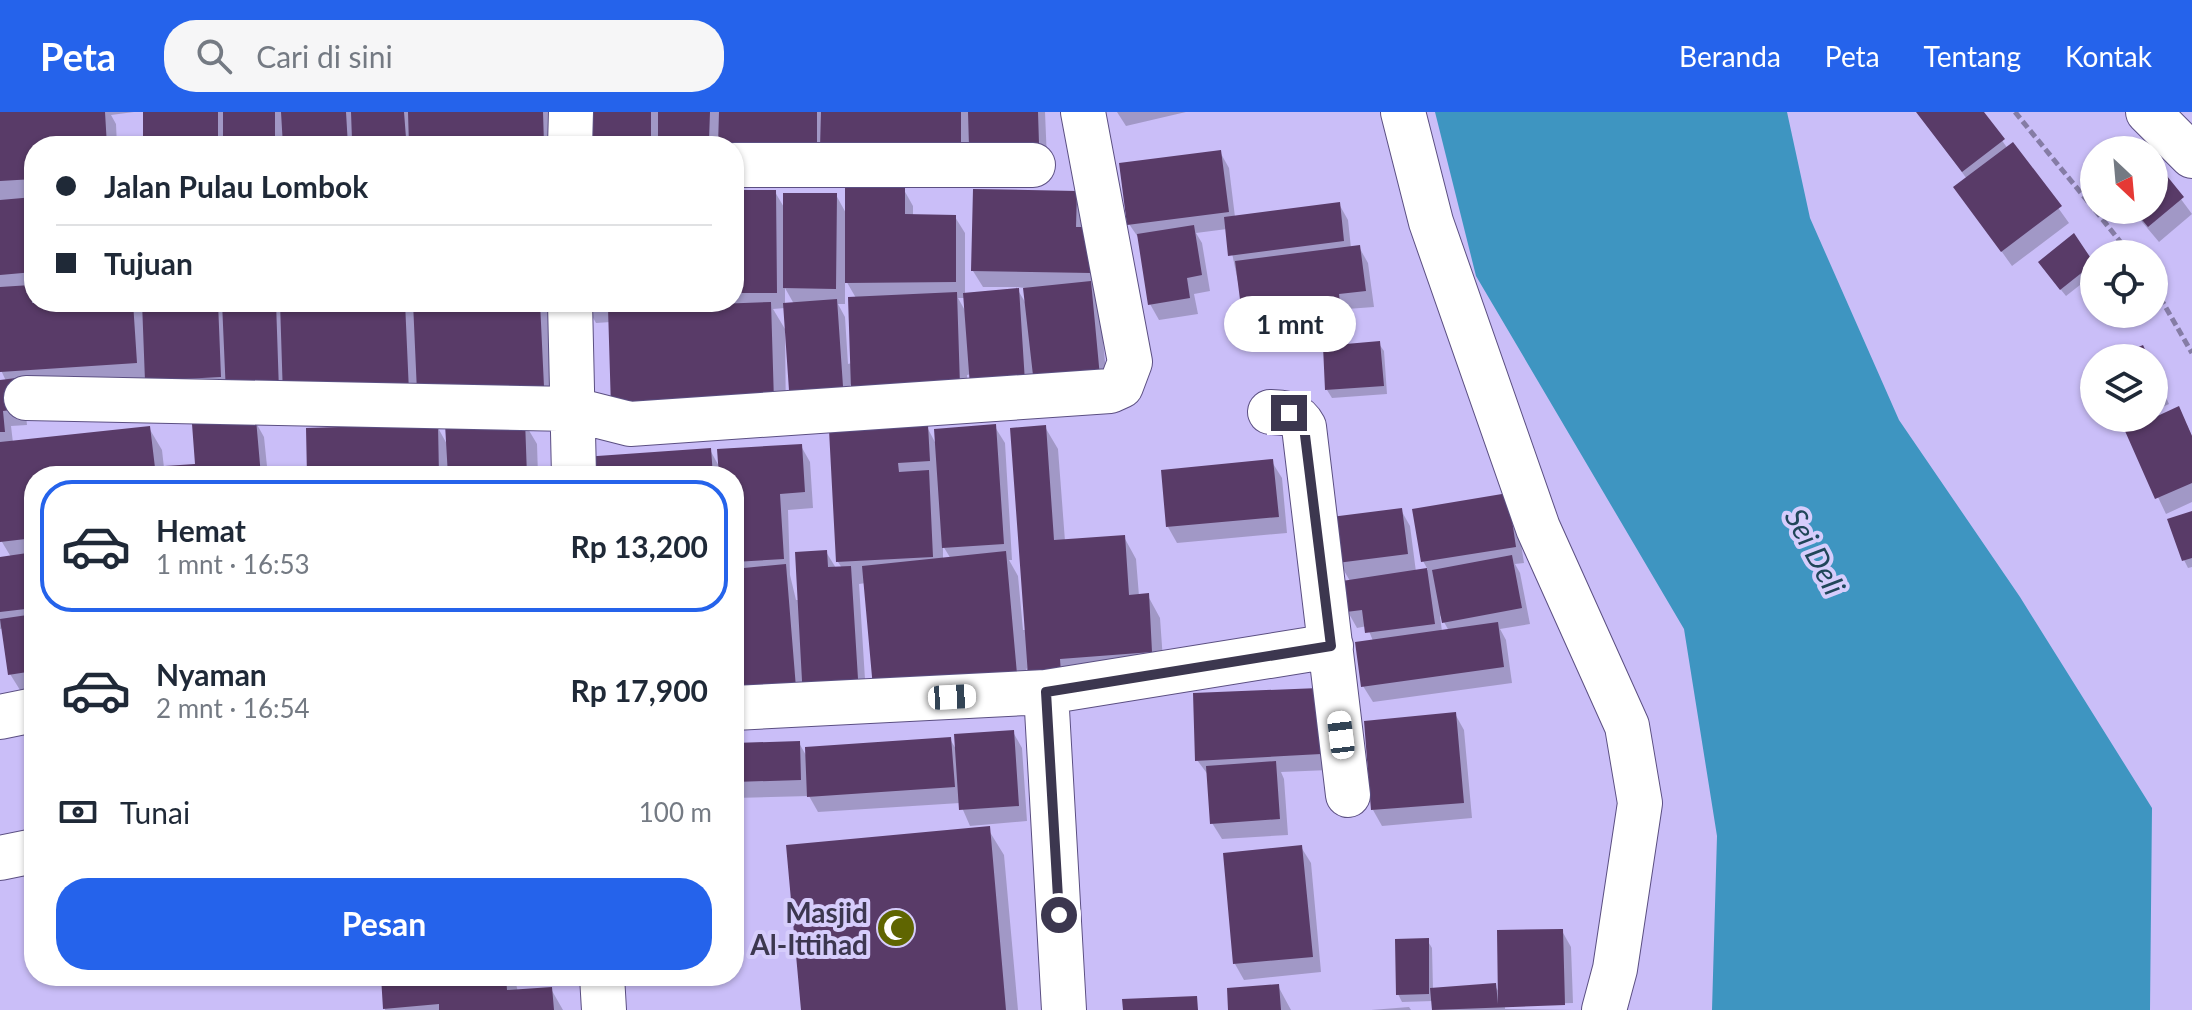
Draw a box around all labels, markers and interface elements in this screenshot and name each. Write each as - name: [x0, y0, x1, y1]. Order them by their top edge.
- search box: [164, 20, 724, 92]
- text: Peta: [40, 33, 116, 79]
- icon: search: [192, 34, 236, 78]
- text: Cari di sini: [256, 38, 393, 74]
- text: Beranda: [1679, 39, 1781, 73]
- text: Peta: [1825, 39, 1880, 73]
- text: Tentang: [1924, 39, 2021, 73]
- text: Kontak: [2065, 39, 2152, 73]
- north arrow: [2080, 136, 2168, 224]
- map controls: [2080, 136, 2168, 432]
- text: Jalan Pulau Lombok: [104, 168, 368, 204]
- button: locate: [2080, 240, 2168, 328]
- text: Tujuan: [104, 245, 193, 281]
- callout: 1 mnt: [1223, 297, 1355, 353]
- text: 1 mnt: [1256, 308, 1324, 340]
- button: layers: [2080, 344, 2168, 432]
- route end: [1271, 395, 1307, 431]
- water label: Sei Deli: [1778, 502, 1854, 600]
- icon: car: [60, 510, 132, 582]
- text: Hemat: [156, 512, 246, 548]
- text: Rp 13,200: [571, 528, 708, 564]
- text: 1 mnt · 16:53: [156, 548, 310, 580]
- icon: car: [60, 654, 132, 726]
- text: Nyaman: [156, 656, 267, 692]
- text: Rp 17,900: [571, 672, 708, 708]
- car: [927, 684, 977, 710]
- text: 2 mnt · 16:54: [156, 692, 310, 724]
- car: [1326, 710, 1356, 760]
- icon: cash: [56, 790, 100, 834]
- text: Tunai: [120, 794, 190, 830]
- text: 100 m: [639, 796, 712, 828]
- button: Pesan: [56, 878, 712, 970]
- place label: Masjid Al-Ittihad: [749, 895, 868, 961]
- route start: [1041, 897, 1077, 933]
- mosque icon: Masjid Al-Ittihad: [875, 907, 917, 949]

